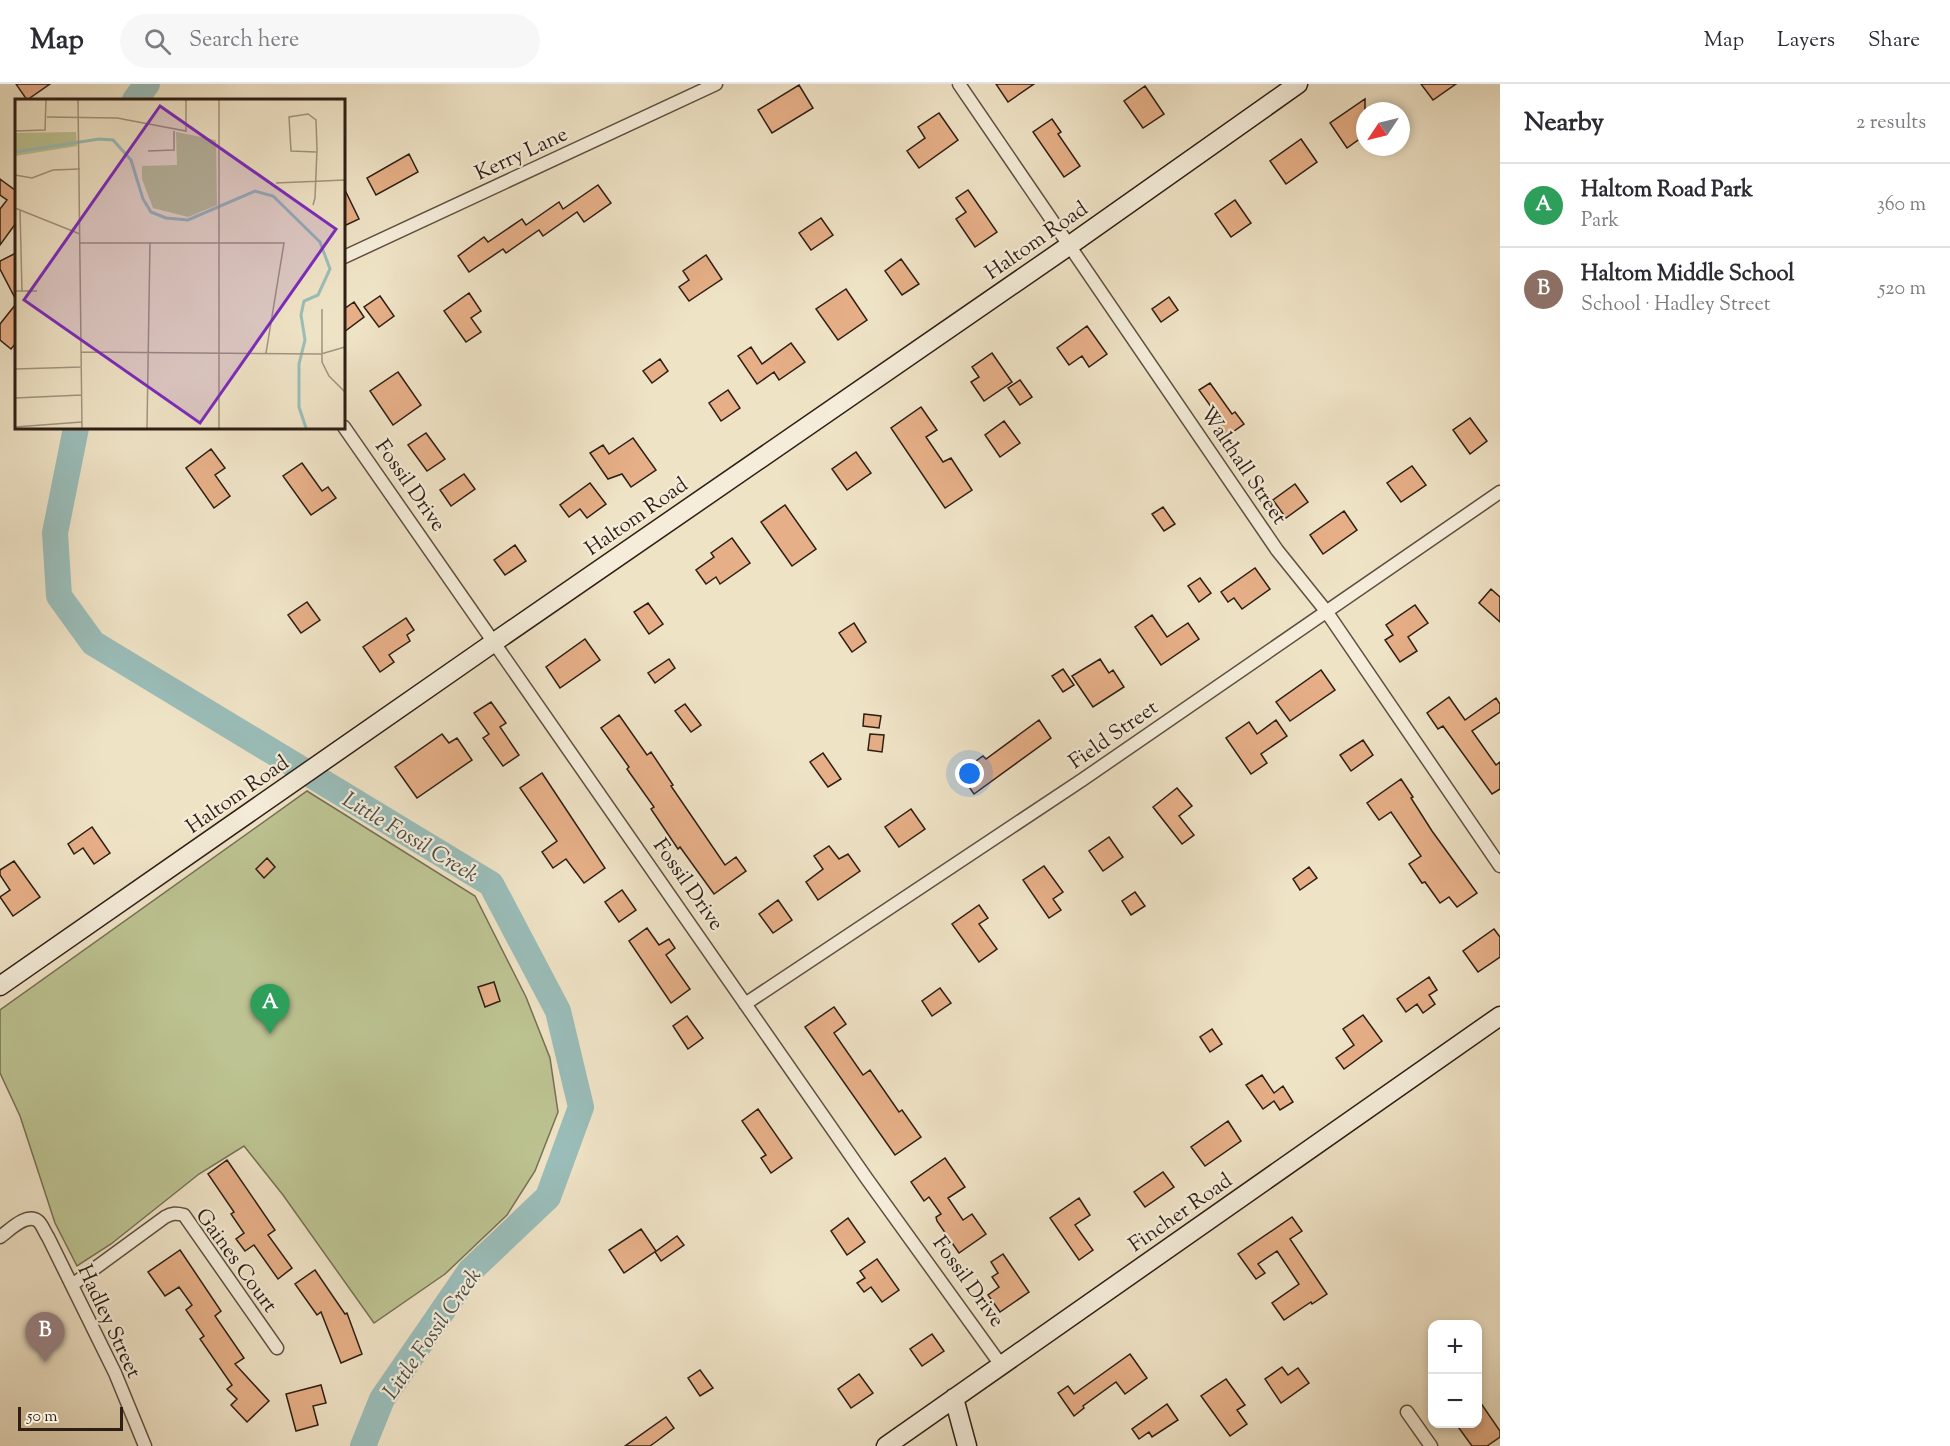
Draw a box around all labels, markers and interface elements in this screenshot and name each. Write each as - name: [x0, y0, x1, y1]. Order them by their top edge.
- search box: [120, 14, 540, 68]
- text: Map: [30, 21, 84, 61]
- icon: search: [141, 25, 174, 58]
- text: Search here: [189, 25, 299, 57]
- text: Map: [1704, 26, 1744, 56]
- text: Layers: [1777, 26, 1835, 56]
- text: Share: [1868, 26, 1920, 56]
- inset map: [15, 99, 345, 429]
- north arrow: [1356, 102, 1410, 156]
- text: Nearby: [1524, 105, 1604, 142]
- text: 2 results: [1856, 109, 1926, 138]
- street label: Kerry Lane: [471, 120, 573, 189]
- text: Haltom Road Park: [1581, 175, 1753, 207]
- text: A: [1535, 191, 1552, 220]
- text: 360 m: [1877, 191, 1926, 220]
- street label: Haltom Road: [980, 195, 1095, 288]
- text: Park: [1581, 207, 1619, 236]
- text: Haltom Middle School: [1581, 259, 1795, 291]
- text: B: [1537, 275, 1550, 304]
- text: 520 m: [1878, 275, 1926, 304]
- text: School · Hadley Street: [1581, 291, 1771, 320]
- street label: Walthall Street: [1192, 401, 1293, 531]
- street label: Fossil Drive: [367, 434, 452, 538]
- street label: Haltom Road: [580, 471, 695, 564]
- street label: Field Street: [1063, 694, 1165, 777]
- street label: Haltom Road: [181, 749, 296, 842]
- your location: [955, 759, 984, 788]
- water label: Little Fossil Creek: [335, 785, 484, 892]
- street label: Fossil Drive: [645, 833, 730, 937]
- pin: A: [250, 984, 290, 1034]
- street label: Fincher Road: [1123, 1167, 1239, 1260]
- street label: Gaines Court: [187, 1203, 284, 1320]
- street label: Fossil Drive: [924, 1230, 1011, 1334]
- street label: Hadley Street: [69, 1260, 148, 1384]
- water label: Little Fossil Creek: [376, 1263, 491, 1407]
- pin: B: [26, 1312, 64, 1362]
- map controls: [1428, 1320, 1482, 1428]
- button: +: [1428, 1320, 1482, 1374]
- button: −: [1428, 1374, 1482, 1428]
- scale bar: [18, 1404, 123, 1432]
- text: 50 m: [27, 1406, 58, 1429]

